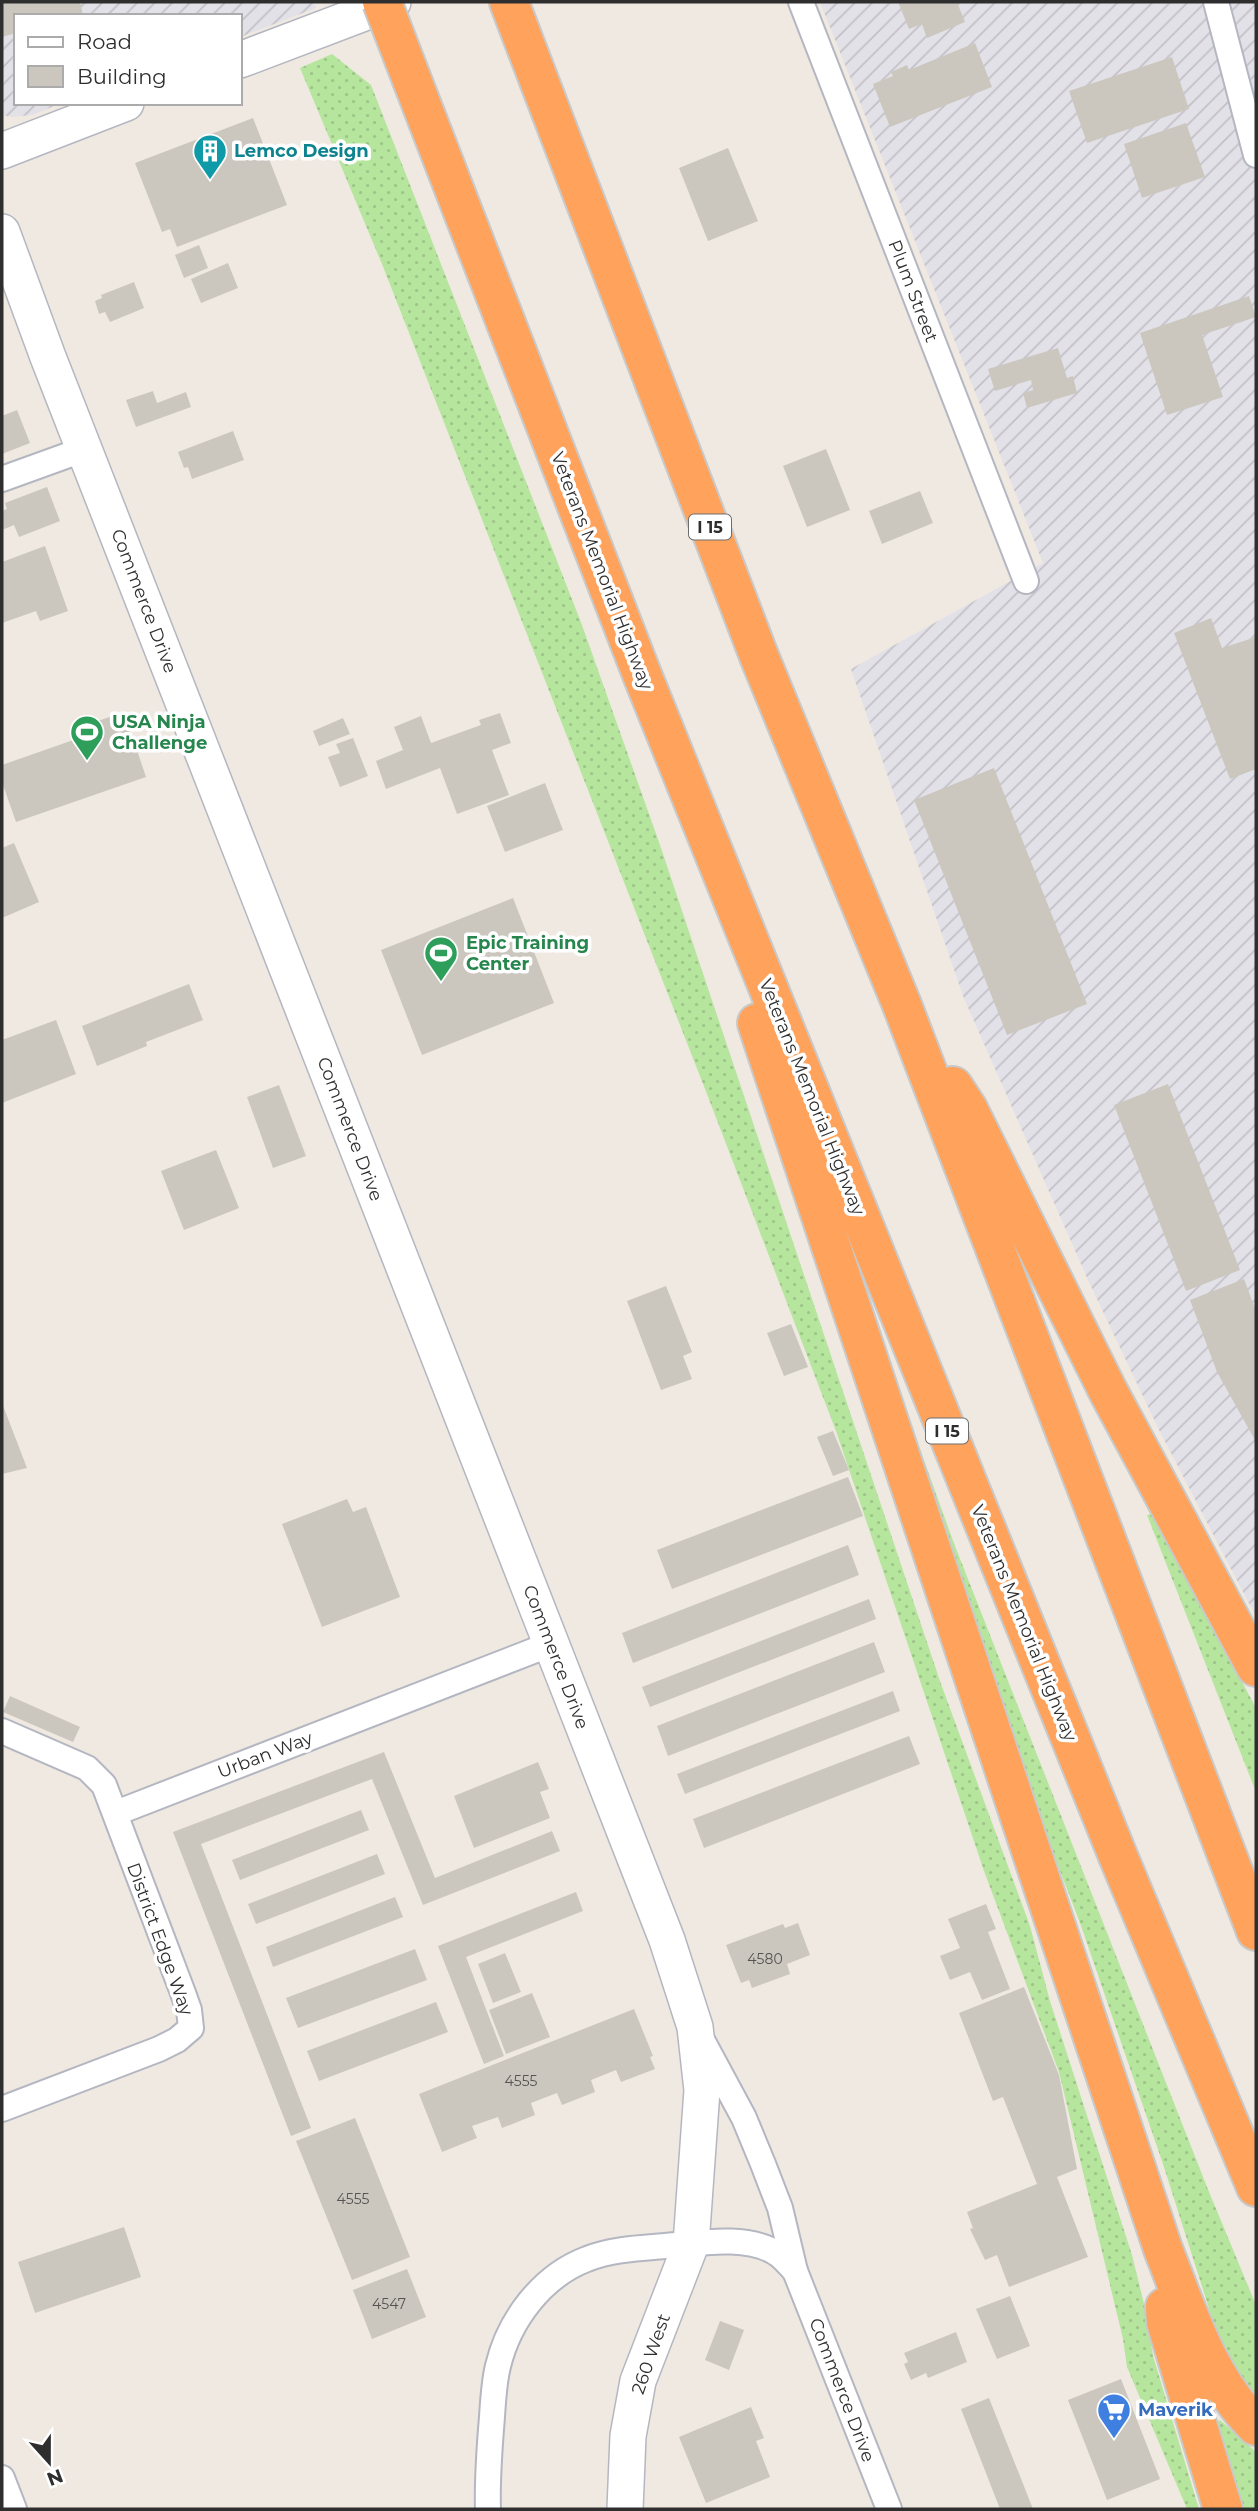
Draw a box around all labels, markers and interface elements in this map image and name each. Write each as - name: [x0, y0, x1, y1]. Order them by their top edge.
- legend: [14, 14, 242, 105]
- text: Road: [77, 29, 132, 54]
- text: Building: [77, 64, 167, 89]
- building icon: Lemco Design: [191, 132, 229, 181]
- place label: Lemco Design: [234, 140, 369, 162]
- street label: Plum Street: [883, 237, 943, 345]
- street label: Veterans Memorial Highway: [546, 449, 658, 693]
- road number: I 15: [689, 514, 731, 540]
- street label: Commerce Drive: [106, 526, 182, 676]
- place label: USA Ninja Challenge: [112, 711, 207, 754]
- sports icon: USA Ninja Challenge: [68, 713, 106, 762]
- place label: Epic Training Center: [466, 932, 589, 975]
- sports icon: Epic Training Center: [422, 934, 460, 983]
- street label: Veterans Memorial Highway: [754, 976, 870, 1219]
- street label: Commerce Drive: [312, 1054, 388, 1204]
- road number: I 15: [926, 1418, 968, 1443]
- street label: Veterans Memorial Highway: [966, 1502, 1082, 1745]
- street label: Commerce Drive: [518, 1582, 594, 1732]
- street label: Urban Way: [214, 1727, 316, 1783]
- street label: District Edge Way: [122, 1860, 198, 2019]
- house number: 4580: [747, 1950, 783, 1968]
- house number: 4555: [505, 2072, 538, 2090]
- house number: 4555: [337, 2190, 370, 2208]
- house number: 4547: [372, 2295, 406, 2313]
- street label: 260 West: [627, 2311, 675, 2397]
- street label: Commerce Drive: [804, 2315, 880, 2465]
- supermarket icon: Maverik: [1095, 2391, 1133, 2440]
- place label: Maverik: [1138, 2399, 1213, 2421]
- north arrow: [14, 2427, 84, 2497]
- text: N: [44, 2464, 66, 2491]

